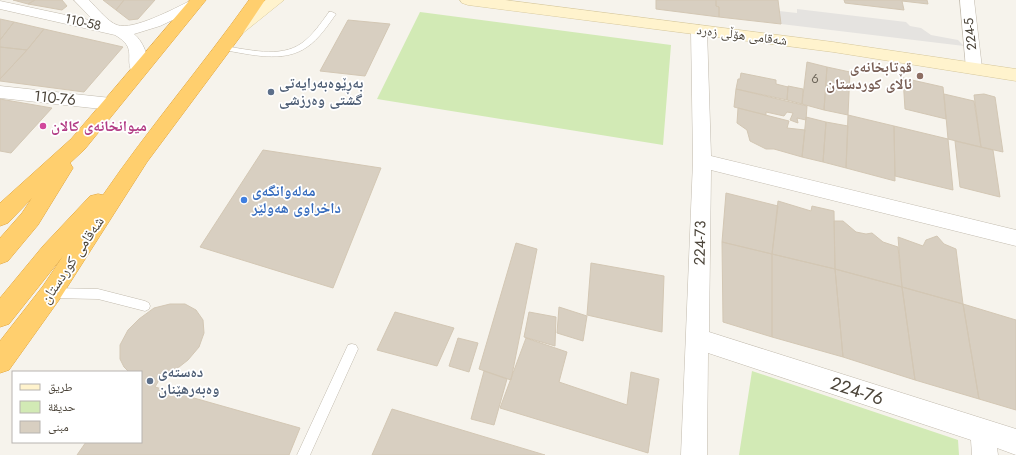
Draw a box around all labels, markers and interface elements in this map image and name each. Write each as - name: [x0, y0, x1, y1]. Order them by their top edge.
- street label: 110-58: [63, 9, 103, 35]
- street label: 224-5: [959, 17, 981, 51]
- street label: شەقامی هۆڵی زەرد: [696, 20, 788, 50]
- place label: قوتابخانەی ئاڵای کوردستان: [826, 56, 912, 95]
- house number: 6: [811, 69, 819, 88]
- marker: قوتابخانەی ئاڵای کوردستان: [915, 71, 925, 81]
- place label: بەڕێوەبەرایەتی گشتی وەرزشی: [279, 72, 363, 111]
- street label: 110-76: [33, 85, 77, 111]
- marker: بەڕێوەبەرایەتی گشتی وەرزشی: [266, 87, 276, 97]
- place label: میوانخانەی کالان: [51, 115, 147, 137]
- marker: میوانخانەی کالان: [38, 121, 48, 131]
- place label: مەلەوانگەی داخراوی هەولێر: [251, 180, 341, 219]
- marker: مەلەوانگەی داخراوی هەولێر: [239, 195, 249, 205]
- street label: شەقامی کوردستان: [35, 212, 110, 308]
- street label: 224-73: [689, 220, 711, 266]
- place label: دەستەی وەبەرهێنان: [158, 361, 220, 400]
- street label: 224-76: [827, 370, 887, 412]
- legend: [12, 371, 142, 443]
- marker: دەستەی وەبەرهێنان: [145, 376, 155, 386]
- text: طريق: [48, 378, 73, 396]
- text: حديقة: [48, 398, 76, 416]
- text: مبنى: [48, 418, 69, 436]

